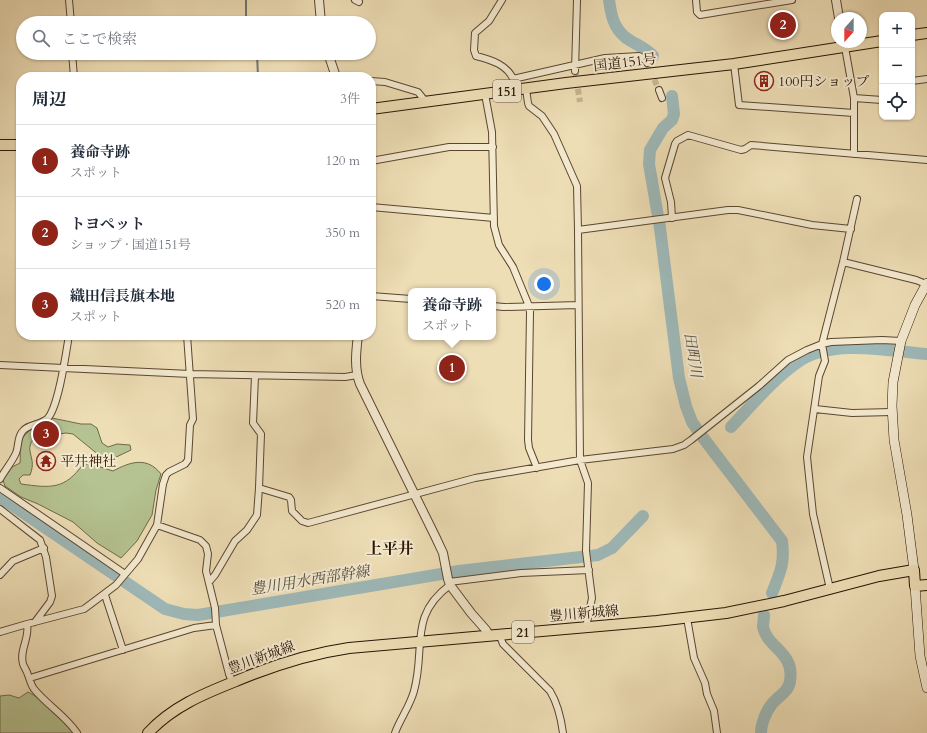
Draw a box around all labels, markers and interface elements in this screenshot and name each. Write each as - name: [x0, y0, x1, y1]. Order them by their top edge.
- pin: 2: [770, 10, 796, 40]
- north arrow: [831, 12, 867, 48]
- map controls: [879, 12, 915, 120]
- button: +: [879, 12, 915, 48]
- search box: [16, 16, 376, 60]
- icon: search: [30, 27, 52, 49]
- text: ここで検索: [62, 29, 137, 49]
- button: −: [879, 48, 915, 84]
- street label: 国道151号: [592, 49, 658, 76]
- building icon: 100円ショップ: [753, 70, 775, 92]
- place label: 100円ショップ: [778, 72, 869, 91]
- road number: 151: [493, 80, 521, 102]
- button: locate: [879, 84, 915, 120]
- text: 周辺: [32, 88, 66, 111]
- text: 3件: [340, 90, 360, 108]
- text: 養命寺跡: [70, 142, 130, 162]
- text: 1: [42, 152, 48, 170]
- text: 120 m: [326, 152, 360, 170]
- text: スポット: [70, 164, 122, 182]
- text: トヨペット: [70, 214, 145, 234]
- text: 2: [42, 224, 48, 242]
- text: 350 m: [326, 224, 360, 242]
- text: ショップ · 国道151号: [70, 236, 191, 254]
- your location: [534, 274, 554, 294]
- text: 織田信長旗本地: [70, 286, 175, 306]
- popup: [408, 288, 496, 340]
- text: 養命寺跡: [422, 295, 482, 315]
- text: 3: [42, 296, 48, 314]
- text: 520 m: [326, 296, 360, 314]
- text: スポット: [70, 308, 122, 326]
- text: スポット: [422, 317, 474, 335]
- water label: 田町川: [680, 331, 707, 381]
- pin: 1: [439, 353, 465, 383]
- pin: 3: [33, 419, 59, 449]
- temple icon: 平井神社: [35, 450, 57, 472]
- place label: 平井神社: [60, 452, 116, 471]
- district label: 上平井: [366, 538, 414, 560]
- water label: 豊川用水西部幹線: [249, 560, 373, 599]
- street label: 豊川新城線: [548, 601, 620, 626]
- road number: 21: [512, 621, 534, 643]
- street label: 豊川新城線: [225, 637, 297, 678]

